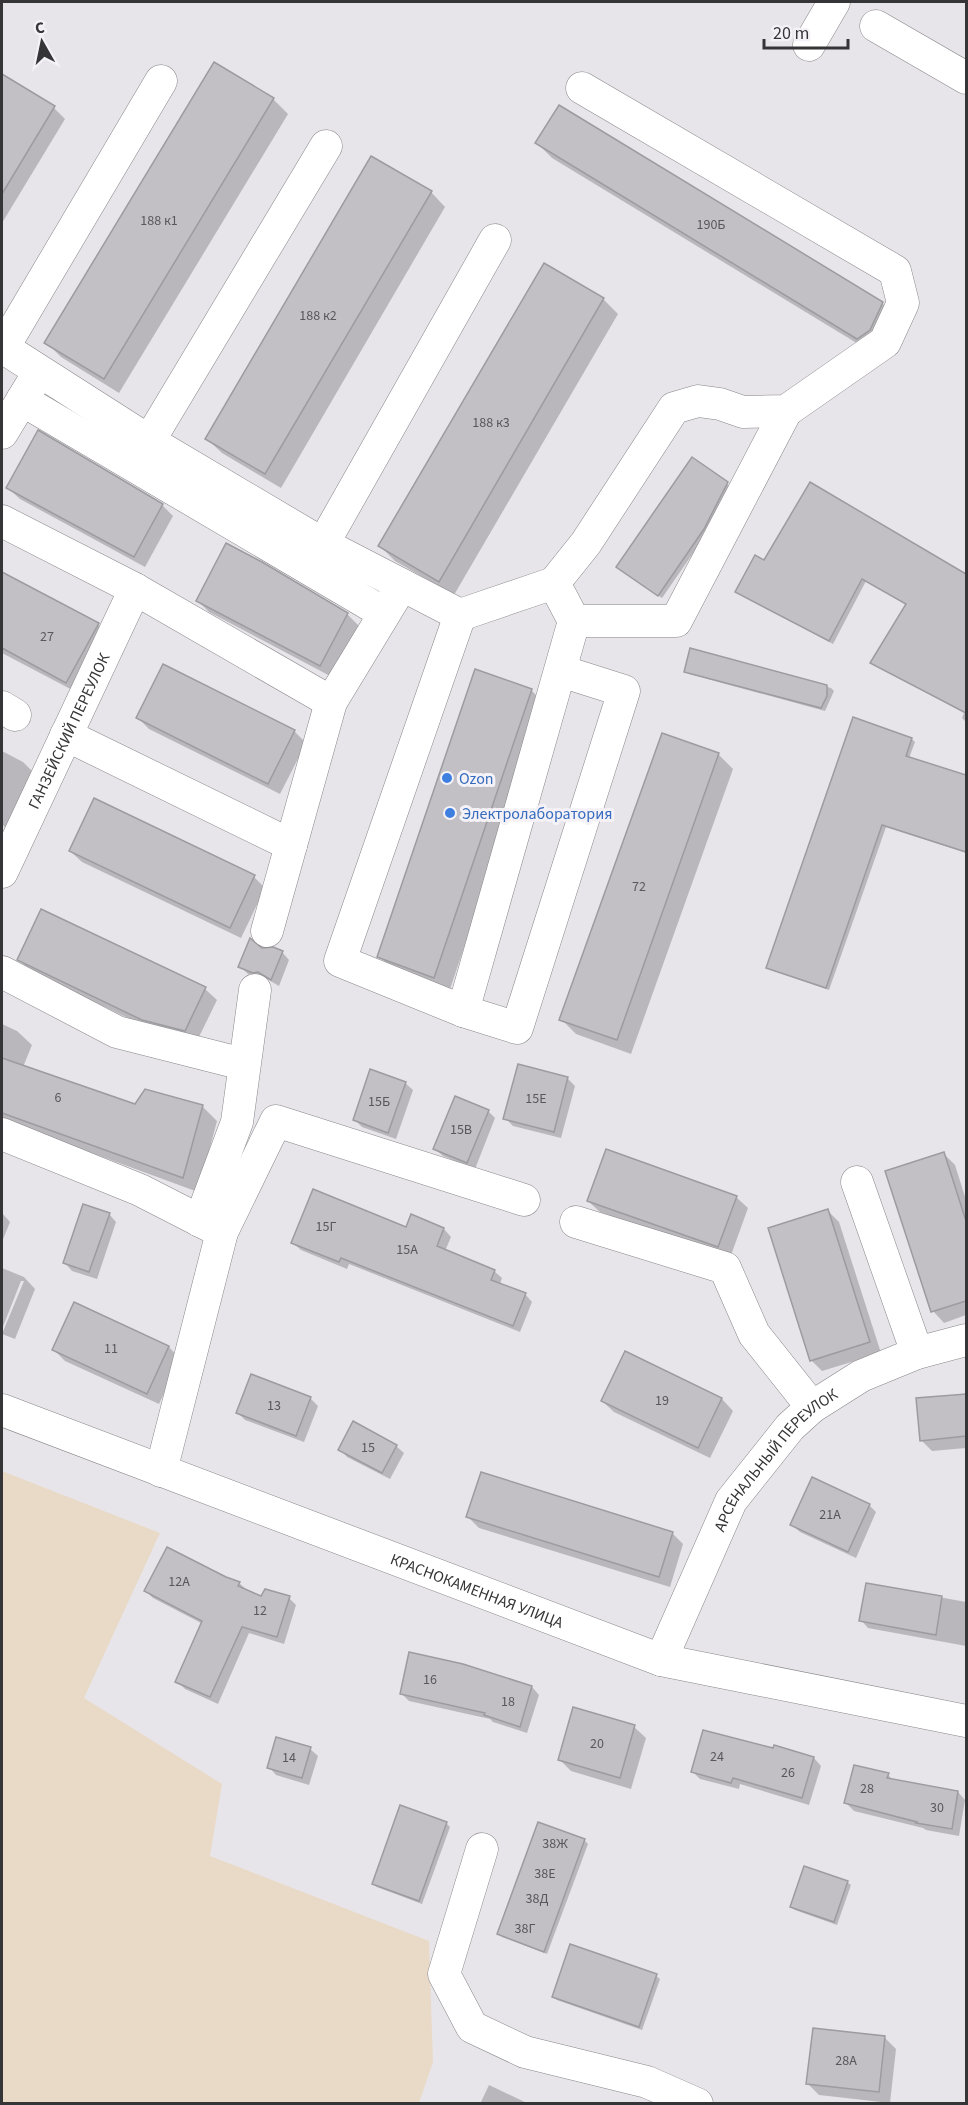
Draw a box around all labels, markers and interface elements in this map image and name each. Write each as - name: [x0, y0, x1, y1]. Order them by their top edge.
- north arrow: [12, 12, 72, 72]
- scale bar: [764, 12, 848, 50]
- text: С: [33, 17, 46, 40]
- text: 20 m: [773, 21, 809, 46]
- house number: 188 к1: [140, 211, 178, 231]
- house number: 190Б: [697, 215, 726, 235]
- house number: 188 к2: [299, 306, 337, 326]
- house number: 188 к3: [472, 413, 510, 433]
- house number: 27: [40, 627, 54, 647]
- street label: ГАНЗЕЙСКИЙ ПЕРЕУЛОК: [23, 649, 116, 813]
- place label: Ozon: [459, 768, 494, 790]
- marker: Ozon: [440, 771, 454, 785]
- place label: Электролаборатория: [462, 803, 612, 825]
- marker: Электролаборатория: [443, 806, 457, 820]
- house number: 72: [632, 877, 646, 897]
- house number: 6: [55, 1088, 62, 1108]
- house number: 15Е: [525, 1089, 547, 1109]
- house number: 15Б: [368, 1092, 390, 1112]
- house number: 15В: [450, 1120, 472, 1140]
- house number: 15Г: [316, 1217, 336, 1237]
- house number: 15А: [396, 1240, 418, 1260]
- house number: 11: [104, 1339, 118, 1359]
- street label: АРСЕНАЛЬНЫЙ ПЕРЕУЛОК: [709, 1383, 843, 1535]
- house number: 19: [655, 1391, 669, 1411]
- house number: 13: [267, 1396, 281, 1416]
- house number: 15: [361, 1438, 375, 1458]
- house number: 21А: [819, 1505, 841, 1525]
- street label: КРАСНОКАМЕННАЯ УЛИЦА: [387, 1548, 566, 1634]
- house number: 12А: [168, 1572, 190, 1592]
- house number: 12: [253, 1601, 267, 1621]
- house number: 16: [423, 1670, 437, 1690]
- house number: 18: [501, 1692, 515, 1712]
- house number: 20: [590, 1734, 604, 1754]
- house number: 24: [710, 1747, 724, 1767]
- house number: 14: [282, 1748, 296, 1768]
- house number: 26: [781, 1763, 795, 1783]
- house number: 28: [860, 1779, 874, 1799]
- house number: 30: [930, 1798, 944, 1818]
- house number: 38Ж: [542, 1834, 568, 1854]
- house number: 38Е: [534, 1864, 556, 1884]
- house number: 38Д: [526, 1889, 548, 1909]
- house number: 38Г: [515, 1919, 535, 1939]
- house number: 28А: [835, 2051, 857, 2071]

